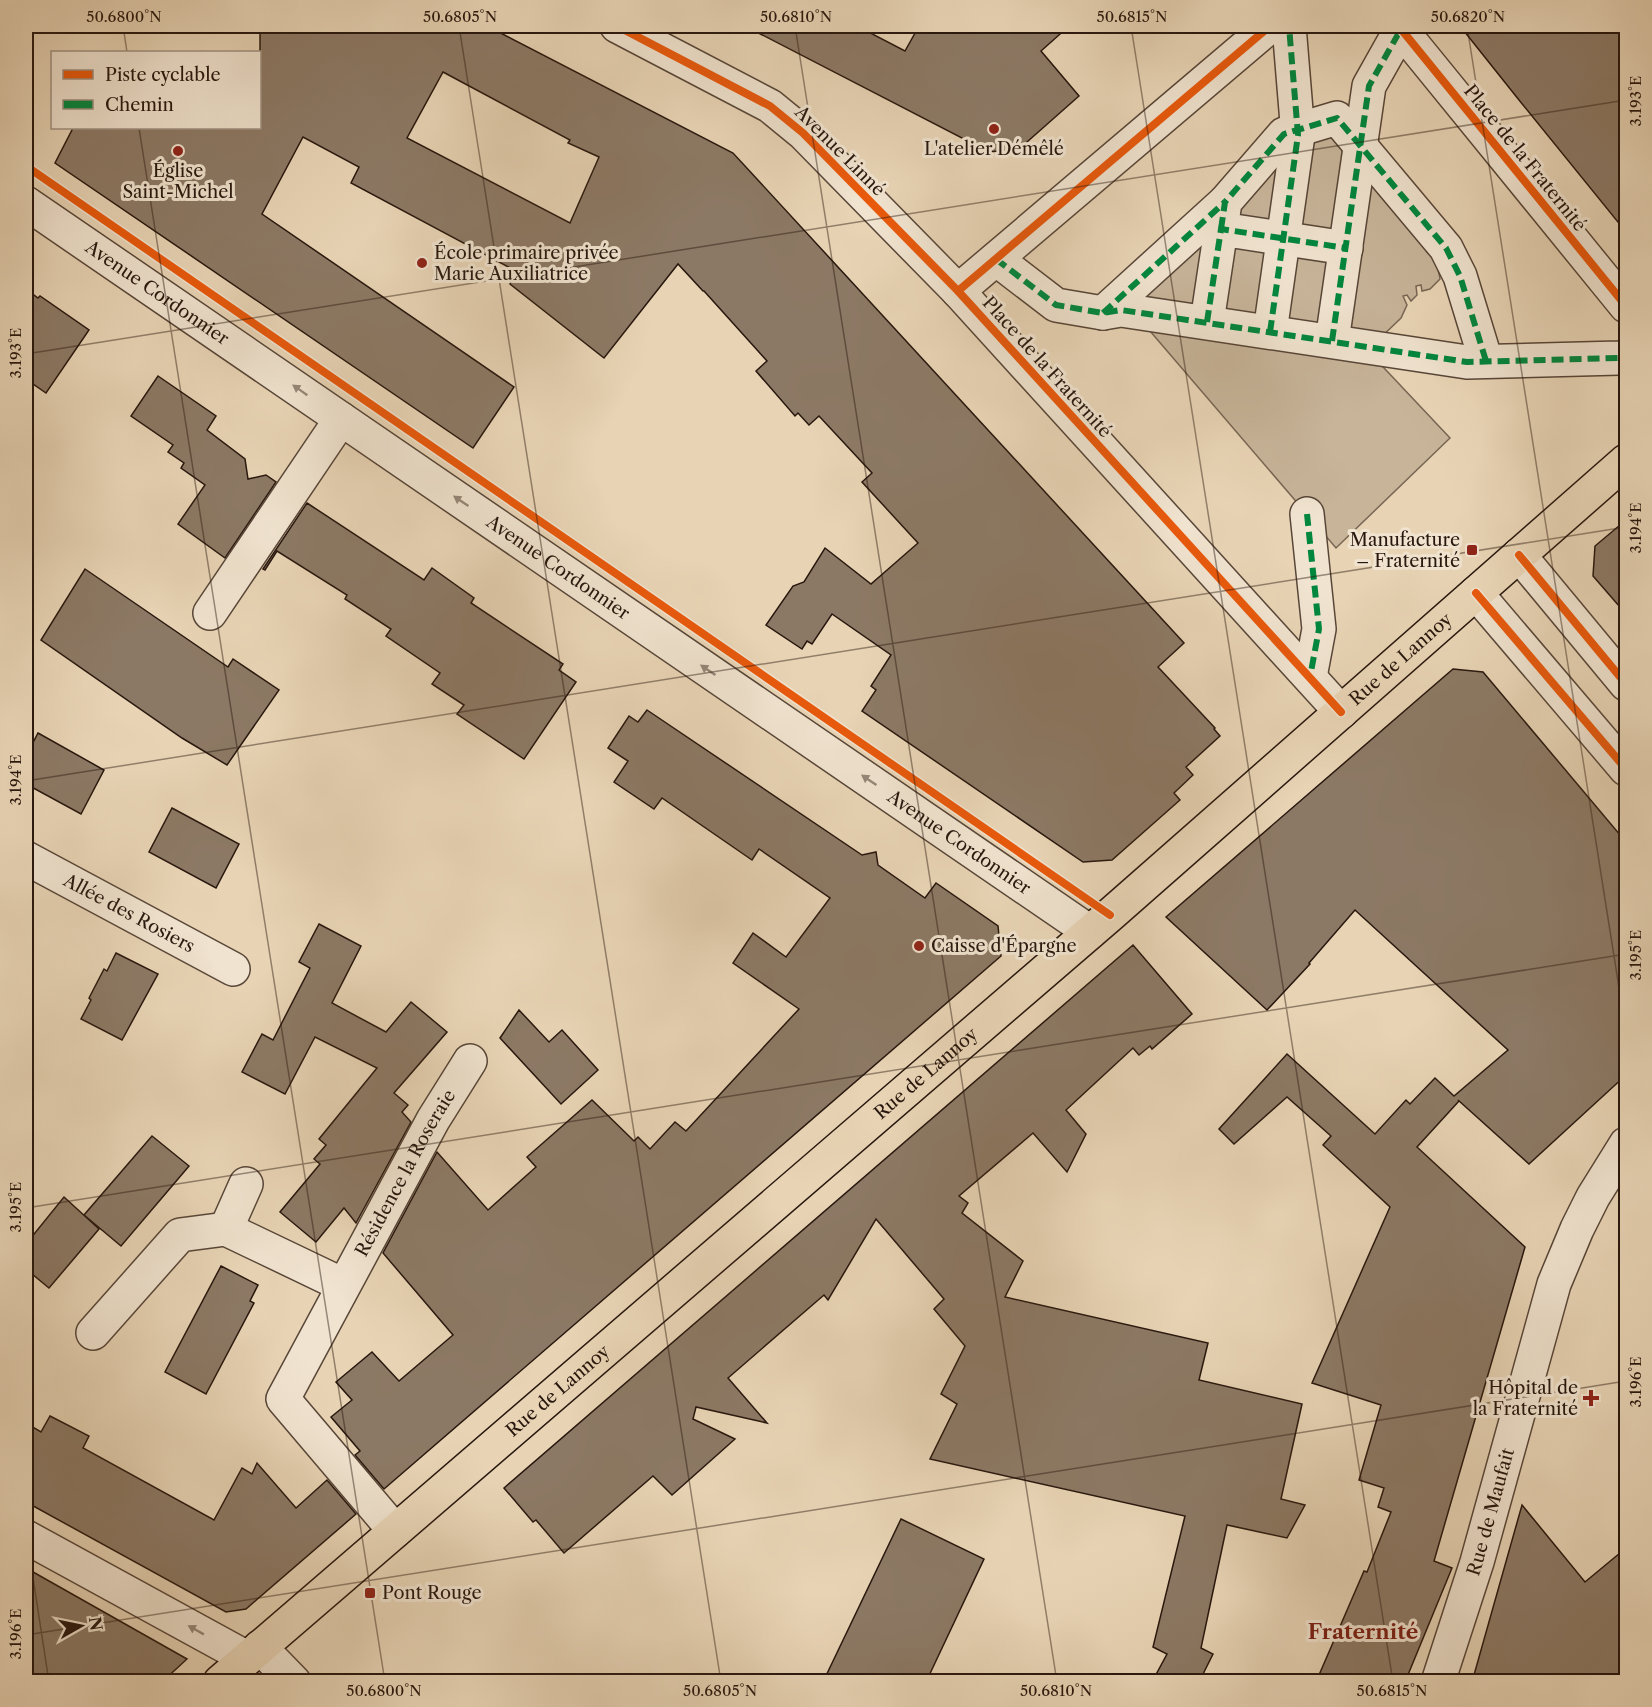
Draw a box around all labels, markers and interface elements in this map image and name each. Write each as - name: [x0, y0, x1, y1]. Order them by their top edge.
- text: 50.6800°N: [86, 7, 162, 26]
- text: 50.6805°N: [423, 7, 497, 26]
- text: 50.6810°N: [760, 7, 832, 26]
- text: 50.6815°N: [1097, 7, 1167, 26]
- text: 50.6820°N: [1431, 7, 1505, 26]
- legend: [51, 51, 261, 129]
- text: Piste cyclable: [105, 64, 221, 86]
- text: 3.193°E: [1626, 76, 1645, 126]
- street label: Place de la Fraternité: [1459, 80, 1591, 236]
- text: Chemin: [105, 94, 174, 116]
- street label: Avenue Linné: [790, 101, 890, 201]
- marker: L'atelier Démêlé: [987, 122, 1001, 136]
- place label: L'atelier Démêlé: [924, 138, 1064, 160]
- marker: Église Saint-Michel: [171, 144, 185, 158]
- place label: Église Saint-Michel: [122, 159, 234, 203]
- street label: Avenue Cordonnier: [80, 235, 233, 350]
- place label: École primaire privée Marie Auxiliatrice: [434, 241, 619, 285]
- marker: École primaire privée Marie Auxiliatrice: [415, 256, 429, 270]
- street label: Place de la Fraternité: [978, 292, 1116, 442]
- text: 3.193°E: [6, 328, 25, 378]
- one-way arrow: [291, 385, 308, 396]
- one-way arrow: [452, 495, 469, 506]
- text: 3.194°E: [1626, 502, 1645, 554]
- street label: Avenue Cordonnier: [481, 510, 634, 625]
- place label: Manufacture – Fraternité: [1350, 529, 1460, 572]
- marker: Manufacture – Fraternité: [1465, 543, 1479, 557]
- street label: Rue de Lannoy: [1345, 608, 1457, 710]
- one-way arrow: [701, 664, 717, 676]
- text: 3.194°E: [6, 754, 25, 806]
- one-way arrow: [861, 775, 877, 786]
- street label: Avenue Cordonnier: [882, 785, 1035, 899]
- street label: Allée des Rosiers: [59, 869, 199, 957]
- text: 3.195°E: [1626, 930, 1645, 980]
- place label: Caisse d'Épargne: [931, 934, 1077, 957]
- marker: Caisse d'Épargne: [912, 939, 926, 953]
- street label: Rue de Lannoy: [870, 1022, 983, 1124]
- street label: Résidence la Roseraie: [351, 1086, 460, 1260]
- text: 3.195°E: [6, 1182, 25, 1232]
- street label: Rue de Lannoy: [502, 1340, 615, 1441]
- text: 3.196°E: [1626, 1356, 1645, 1408]
- place label: Hôpital de la Fraternité: [1473, 1377, 1578, 1420]
- marker: Hôpital de la Fraternité: [1582, 1389, 1600, 1407]
- street label: Rue de Maufait: [1462, 1445, 1519, 1579]
- place label: Pont Rouge: [382, 1582, 482, 1604]
- marker: Pont Rouge: [363, 1586, 377, 1600]
- north arrow: [51, 1596, 111, 1656]
- text: 3.196°E: [6, 1608, 25, 1660]
- text: N: [85, 1615, 107, 1632]
- district label: Fraternité: [1308, 1619, 1418, 1644]
- one-way arrow: [187, 1625, 204, 1635]
- text: 50.6800°N: [346, 1681, 422, 1700]
- text: 50.6805°N: [683, 1681, 757, 1700]
- text: 50.6810°N: [1020, 1681, 1092, 1700]
- text: 50.6815°N: [1357, 1681, 1427, 1700]

